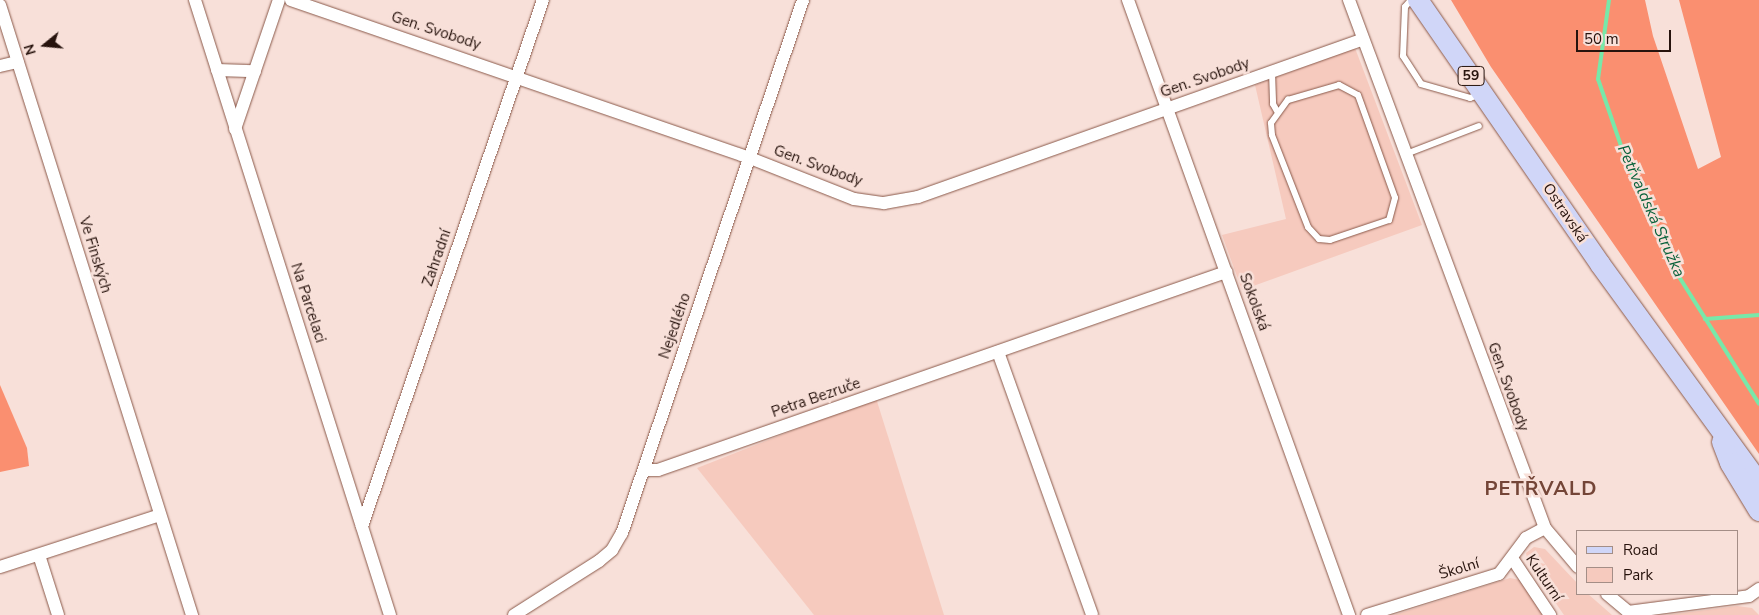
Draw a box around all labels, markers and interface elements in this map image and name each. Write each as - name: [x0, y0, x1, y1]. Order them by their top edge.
- street label: Gen. Svobody: [389, 8, 483, 54]
- north arrow: [20, 20, 70, 70]
- scale bar: [1579, 20, 1674, 52]
- text: 50 m: [1584, 29, 1619, 49]
- text: N: [20, 42, 41, 57]
- street label: Gen. Svobody: [1158, 54, 1252, 102]
- road number: 59: [1457, 64, 1485, 88]
- street label: Gen. Svobody: [771, 142, 865, 190]
- water label: Petřvaldská Stružka: [1613, 142, 1689, 280]
- street label: Ostravská: [1539, 180, 1591, 246]
- street label: Ve Finských: [75, 215, 115, 295]
- street label: Zahradní: [419, 227, 455, 289]
- street label: Na Parcelaci: [287, 261, 329, 345]
- street label: Sokolská: [1235, 271, 1273, 333]
- street label: Nejedlého: [655, 291, 695, 361]
- street label: Gen. Svobody: [1484, 340, 1532, 434]
- street label: Petra Bezruče: [769, 374, 863, 422]
- district label: PETŘVALD: [1483, 476, 1599, 500]
- legend: [1576, 530, 1739, 595]
- text: Road: [1623, 540, 1658, 560]
- street label: Kulturní: [1522, 551, 1566, 605]
- street label: Školní: [1437, 554, 1481, 584]
- text: Park: [1623, 565, 1653, 585]

